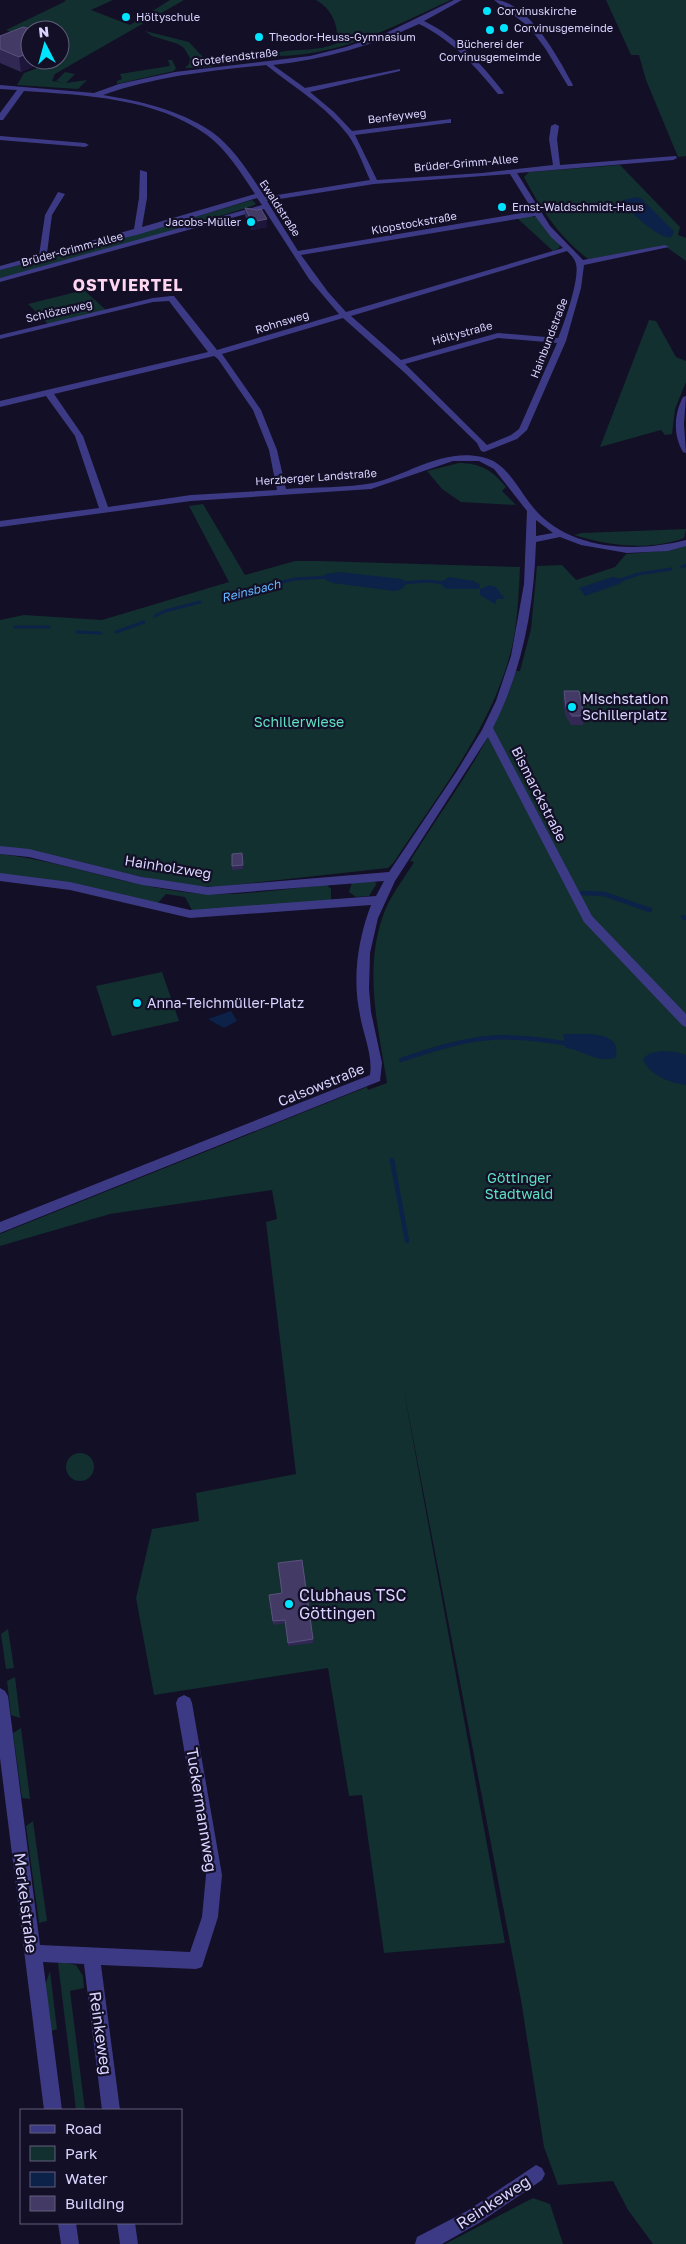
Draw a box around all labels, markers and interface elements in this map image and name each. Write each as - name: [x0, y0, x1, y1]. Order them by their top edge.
- place label: Corvinuskirche: [497, 4, 577, 17]
- marker: Corvinuskirche: [481, 5, 493, 17]
- place label: Höltyschule: [136, 10, 200, 23]
- marker: Höltyschule: [120, 11, 132, 23]
- north arrow: [20, 20, 70, 70]
- place label: Corvinusgemeinde: [514, 21, 613, 34]
- marker: Corvinusgemeinde: [498, 22, 510, 34]
- text: N: [37, 23, 50, 41]
- marker: Bücherei der Corvinusgemeimde: [484, 24, 496, 36]
- place label: Theodor-Heuss-Gymnasium: [269, 30, 416, 43]
- marker: Theodor-Heuss-Gymnasium: [253, 31, 265, 43]
- place label: Bücherei der Corvinusgemeimde: [439, 37, 541, 63]
- street label: Grotefendstraße: [191, 45, 279, 68]
- street label: Benfeyweg: [367, 105, 427, 126]
- street label: Brüder-Grimm-Allee: [413, 151, 519, 174]
- street label: Ewaldstraße: [257, 177, 304, 239]
- place label: Ernst-Waldschmidt-Haus: [512, 200, 644, 213]
- marker: Ernst-Waldschmidt-Haus: [496, 201, 508, 213]
- street label: Klopstockstraße: [370, 209, 458, 236]
- place label: Jacobs-Müller: [166, 215, 242, 228]
- marker: Jacobs-Müller: [245, 216, 257, 228]
- street label: Brüder-Grimm-Allee: [20, 229, 124, 268]
- district label: OSTVIERTEL: [73, 275, 183, 295]
- street label: Hainbundstraße: [527, 296, 570, 380]
- street label: Schlözerweg: [24, 297, 94, 325]
- street label: Rohnsweg: [254, 307, 310, 336]
- street label: Höltystraße: [430, 318, 494, 347]
- street label: Herzberger Landstraße: [255, 466, 377, 487]
- water label: Reinsbach: [220, 576, 282, 605]
- place label: Mischstation Schillerplatz: [582, 690, 669, 723]
- marker: Mischstation Schillerplatz: [566, 701, 578, 713]
- park label: Schillerwiese: [254, 713, 344, 730]
- street label: Bismarckstraße: [508, 743, 571, 844]
- street label: Hainholzweg: [123, 851, 213, 882]
- place label: Anna-Teichmüller-Platz: [147, 994, 304, 1011]
- marker: Anna-Teichmüller-Platz: [131, 997, 143, 1009]
- street label: Calsowstraße: [275, 1060, 366, 1110]
- park label: Göttinger Stadtwald: [485, 1169, 553, 1202]
- place label: Clubhaus TSC Göttingen: [299, 1585, 407, 1623]
- marker: Clubhaus TSC Göttingen: [283, 1598, 295, 1610]
- street label: Tuckermannweg: [182, 1746, 222, 1874]
- street label: Merkelstraße: [10, 1852, 42, 1954]
- street label: Reinkeweg: [85, 1990, 117, 2076]
- legend: [20, 2109, 182, 2224]
- text: Road: [65, 2119, 102, 2137]
- text: Park: [65, 2144, 98, 2162]
- text: Water: [65, 2169, 108, 2187]
- street label: Reinkeweg: [452, 2171, 534, 2233]
- text: Building: [65, 2194, 125, 2212]

